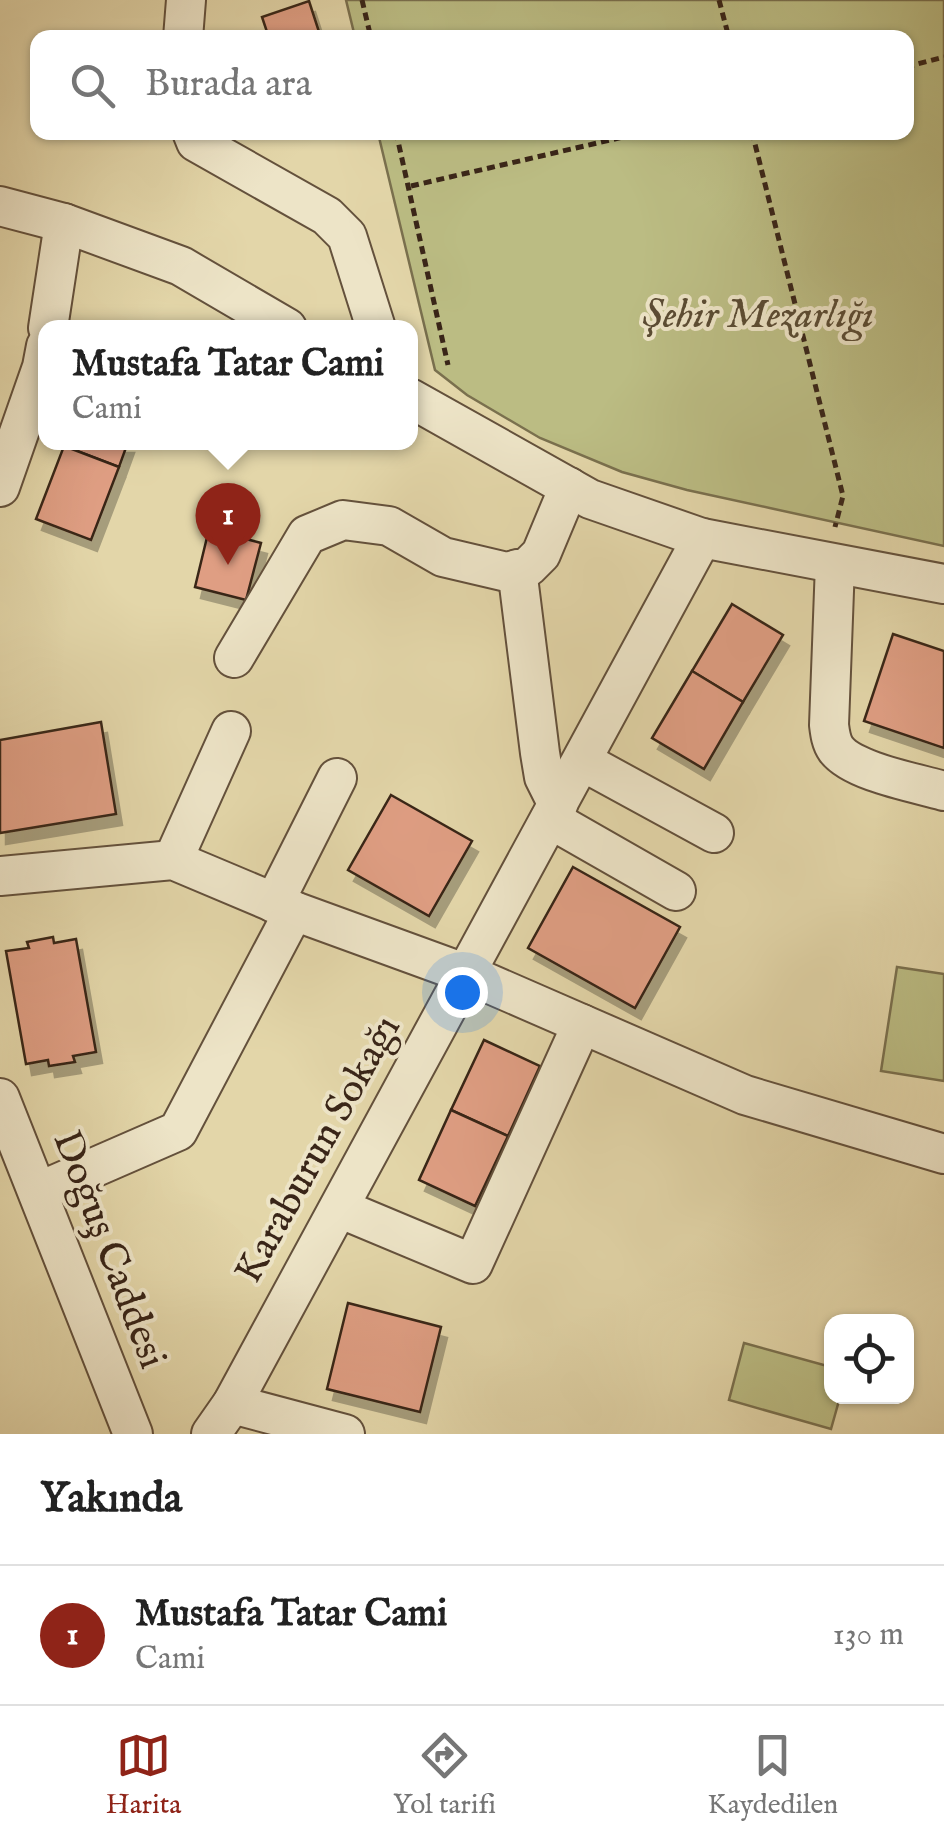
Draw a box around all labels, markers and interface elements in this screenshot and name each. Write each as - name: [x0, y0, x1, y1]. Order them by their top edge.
- search box: [30, 30, 914, 140]
- icon: search: [65, 58, 120, 113]
- text: Burada ara: [145, 61, 312, 109]
- park label: Şehir Mezarlığı: [642, 291, 874, 342]
- popup: [38, 320, 418, 450]
- text: Mustafa Tatar Cami: [72, 341, 384, 389]
- text: Cami: [72, 389, 142, 430]
- pin: 1: [196, 482, 260, 565]
- your location: [437, 967, 488, 1018]
- street label: Karaburun Sokağı: [224, 1007, 414, 1293]
- street label: Doğuş Caddesi: [39, 1124, 177, 1376]
- map controls: [824, 1314, 914, 1404]
- button: locate: [824, 1314, 914, 1404]
- text: Yakında: [40, 1473, 182, 1526]
- text: Mustafa Tatar Cami: [135, 1591, 447, 1639]
- text: 1: [67, 1615, 78, 1656]
- text: 130 m: [833, 1615, 904, 1656]
- text: Cami: [135, 1639, 205, 1680]
- tab: Harita: [106, 1728, 181, 1823]
- tab: Yol tarifi: [393, 1728, 496, 1823]
- tab: Kaydedilen: [708, 1728, 838, 1823]

